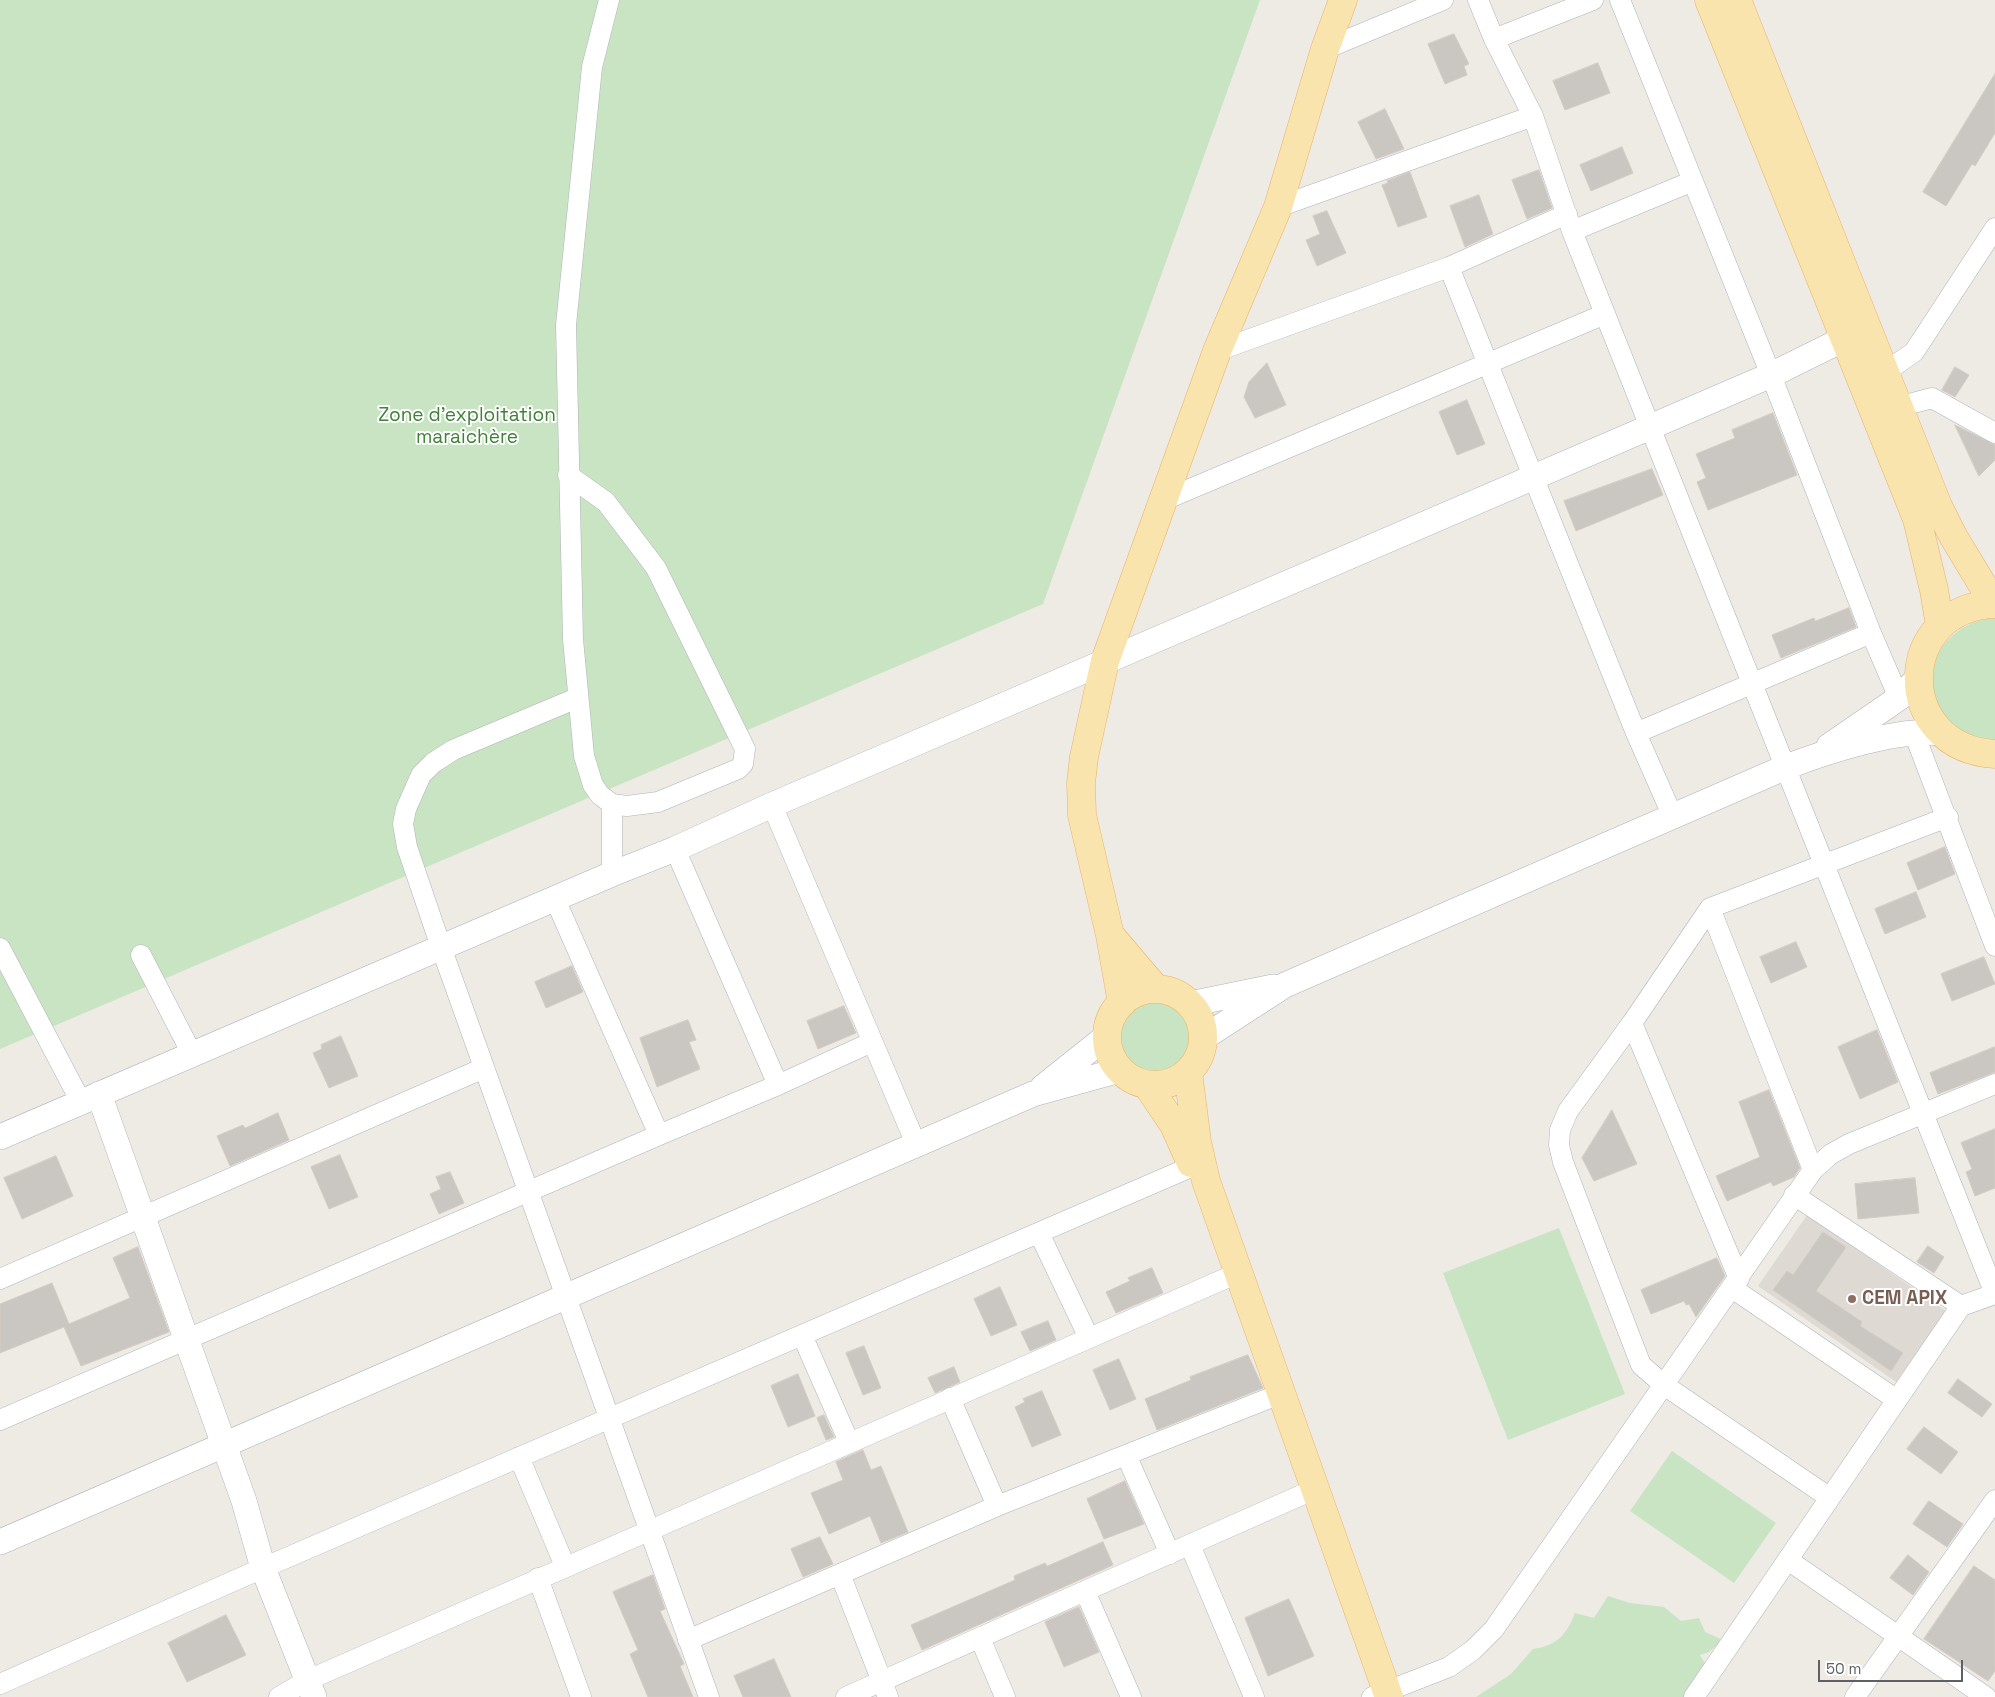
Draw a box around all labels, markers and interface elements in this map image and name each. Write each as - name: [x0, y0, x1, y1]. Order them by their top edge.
- park label: Zone d'exploitation maraichère: [378, 405, 556, 449]
- place label: CEM APIX: [1862, 1288, 1947, 1310]
- marker: CEM APIX: [1846, 1293, 1858, 1305]
- scale bar: [1820, 1650, 1965, 1682]
- text: 50 m: [1826, 1659, 1861, 1678]

